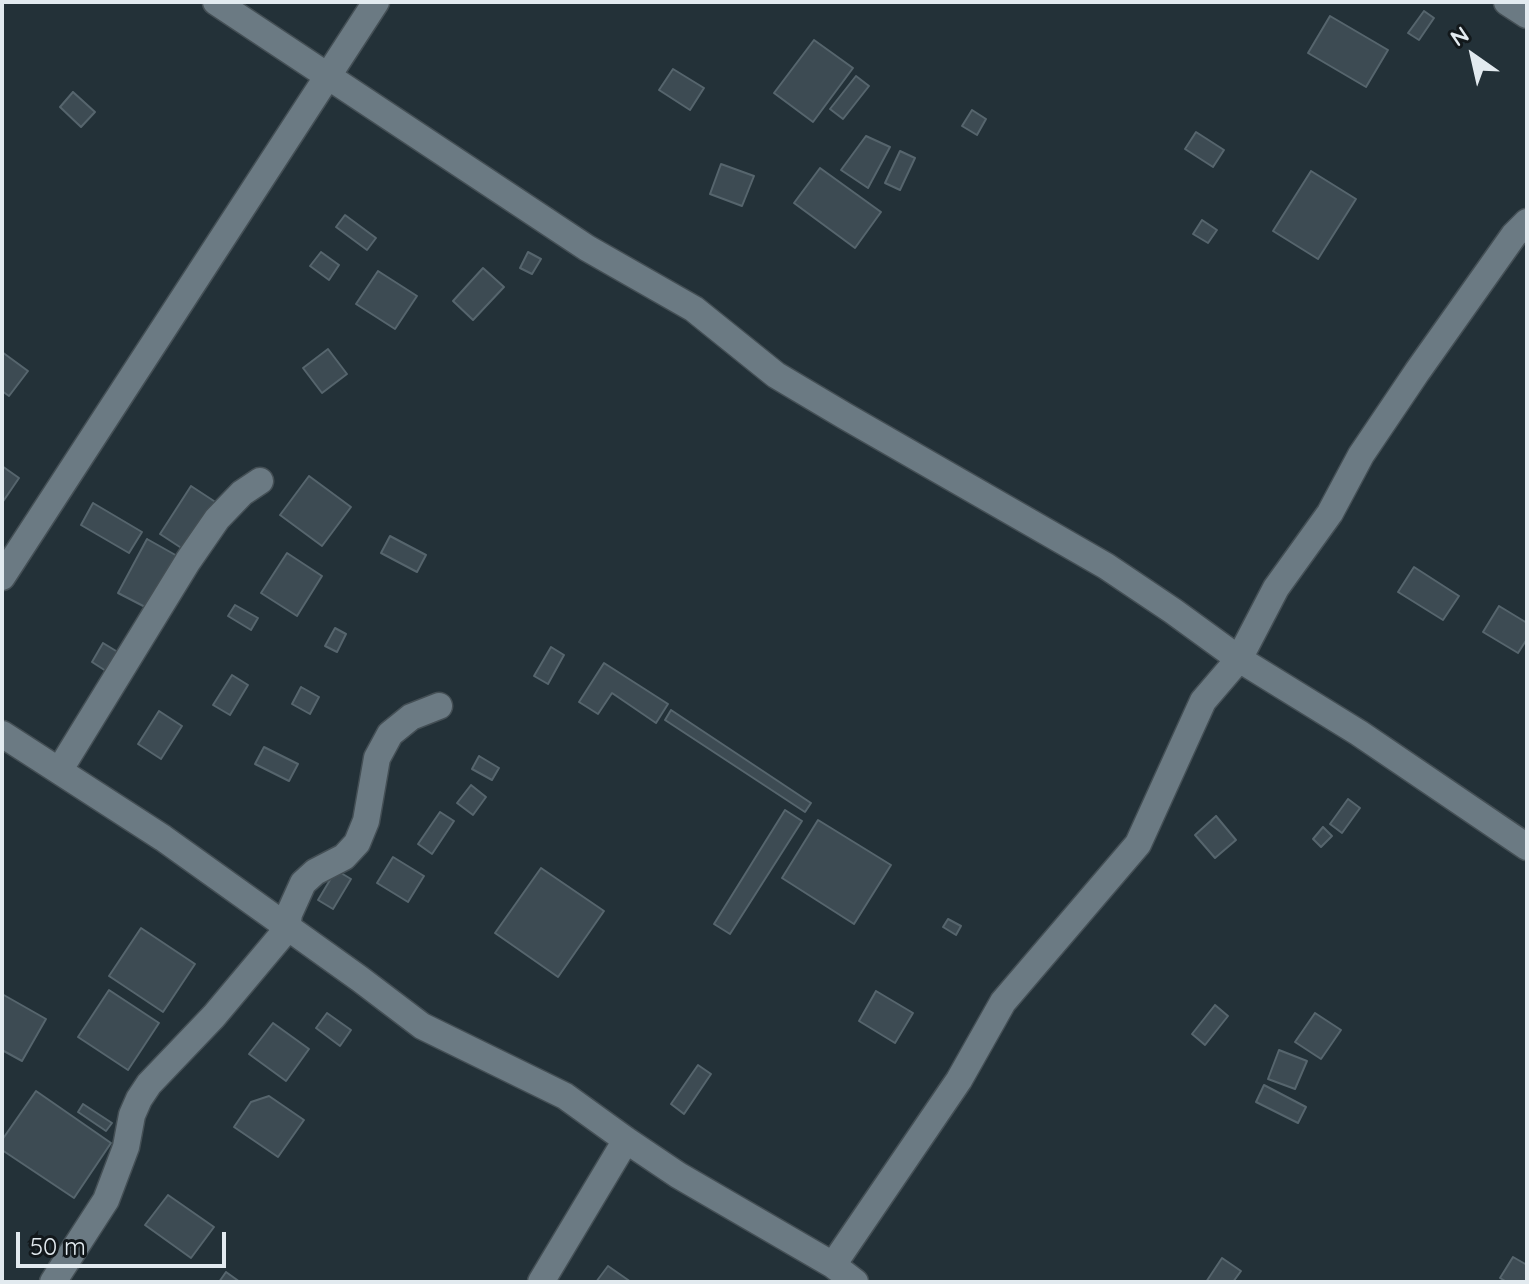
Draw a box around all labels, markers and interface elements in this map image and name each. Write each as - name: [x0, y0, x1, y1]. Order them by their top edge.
- north arrow: [1433, 16, 1513, 96]
- text: N: [1445, 20, 1474, 52]
- scale bar: [20, 1216, 230, 1266]
- text: 50 m: [30, 1231, 86, 1261]

